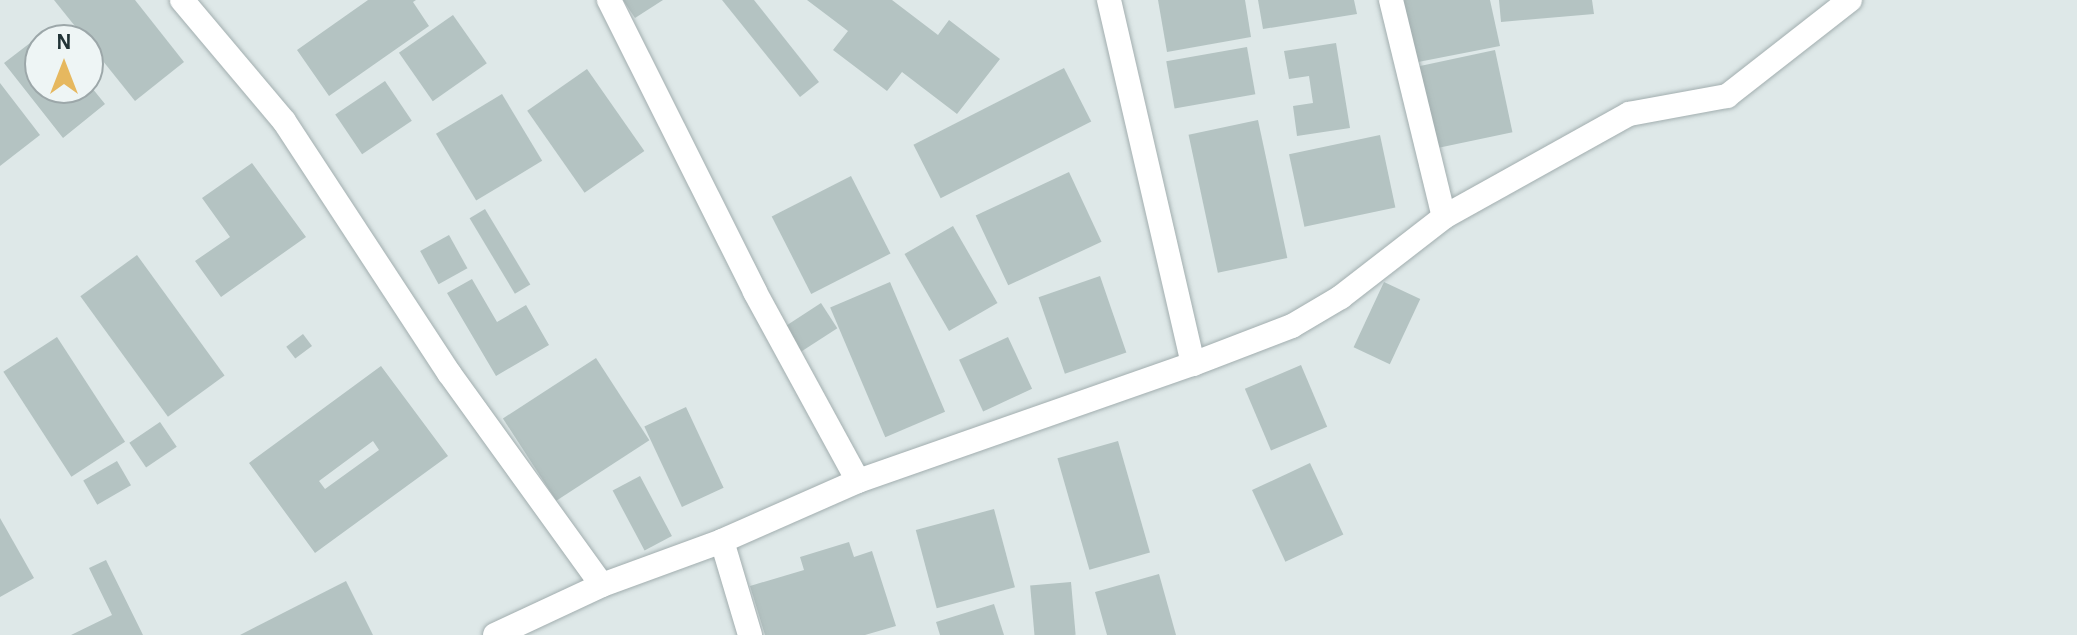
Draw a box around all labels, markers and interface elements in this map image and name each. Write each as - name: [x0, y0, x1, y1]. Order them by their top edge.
- north arrow: [24, 24, 104, 104]
- text: N: [56, 31, 72, 53]

